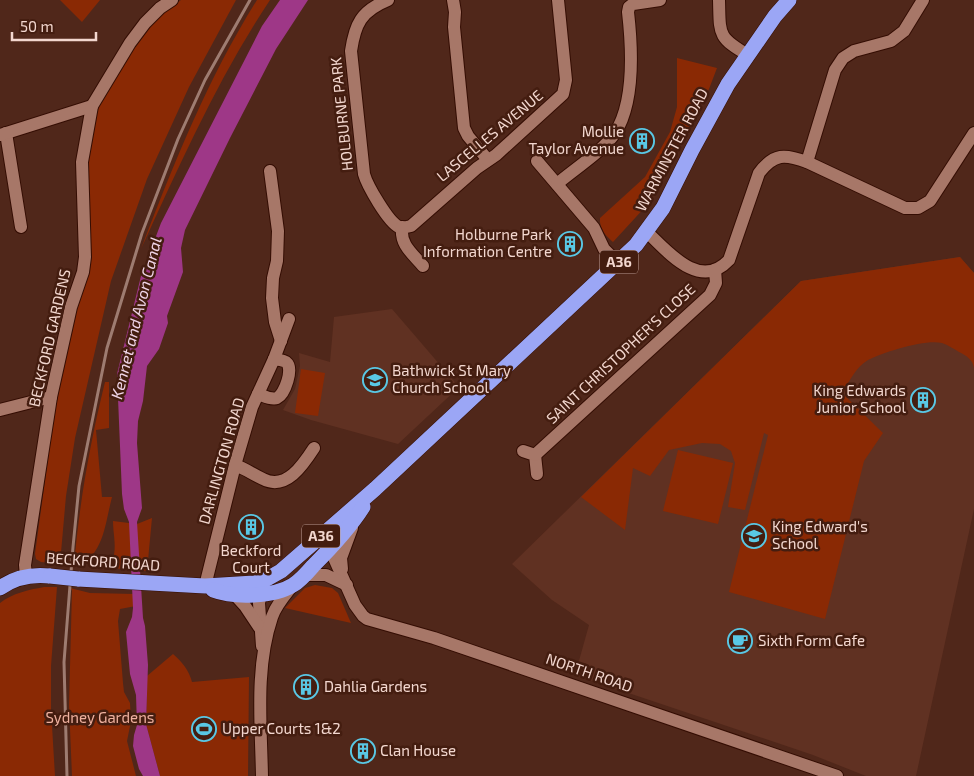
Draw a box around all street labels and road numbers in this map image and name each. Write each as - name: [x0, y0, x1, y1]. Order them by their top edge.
- street label: HOLBURNE PARK: [326, 56, 356, 172]
- street label: WARMINSTER ROAD: [631, 85, 711, 214]
- street label: LASCELLES AVENUE: [433, 86, 546, 185]
- road number: A36: [600, 250, 638, 274]
- street label: BECKFORD GARDENS: [24, 267, 74, 408]
- street label: SAINT CHRISTOPHER'S CLOSE: [542, 280, 698, 427]
- street label: DARLINGTON ROAD: [194, 395, 248, 526]
- road number: A36: [302, 524, 340, 548]
- street label: BECKFORD ROAD: [46, 548, 161, 574]
- street label: NORTH ROAD: [544, 649, 635, 695]

